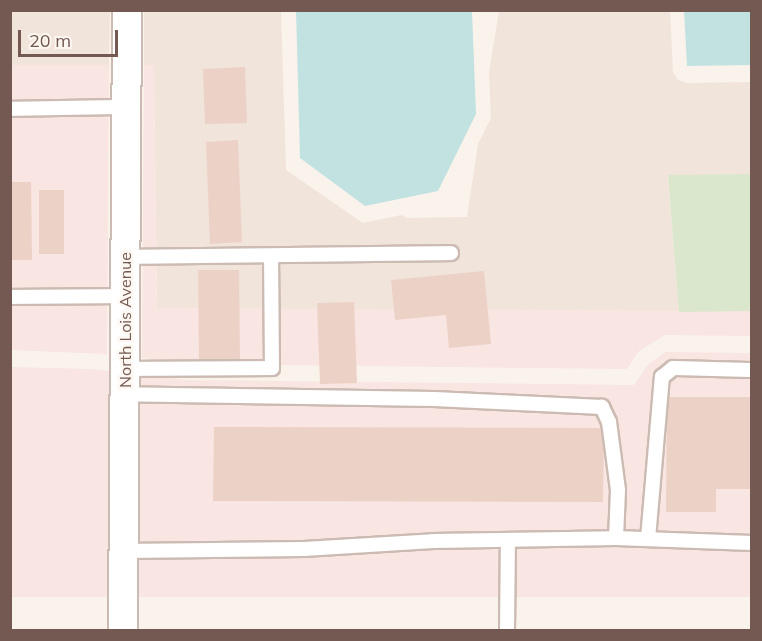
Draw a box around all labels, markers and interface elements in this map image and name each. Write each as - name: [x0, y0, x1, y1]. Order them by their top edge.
- scale bar: [21, 18, 122, 56]
- text: 20 m: [29, 29, 71, 52]
- street label: North Lois Avenue: [115, 252, 135, 388]

